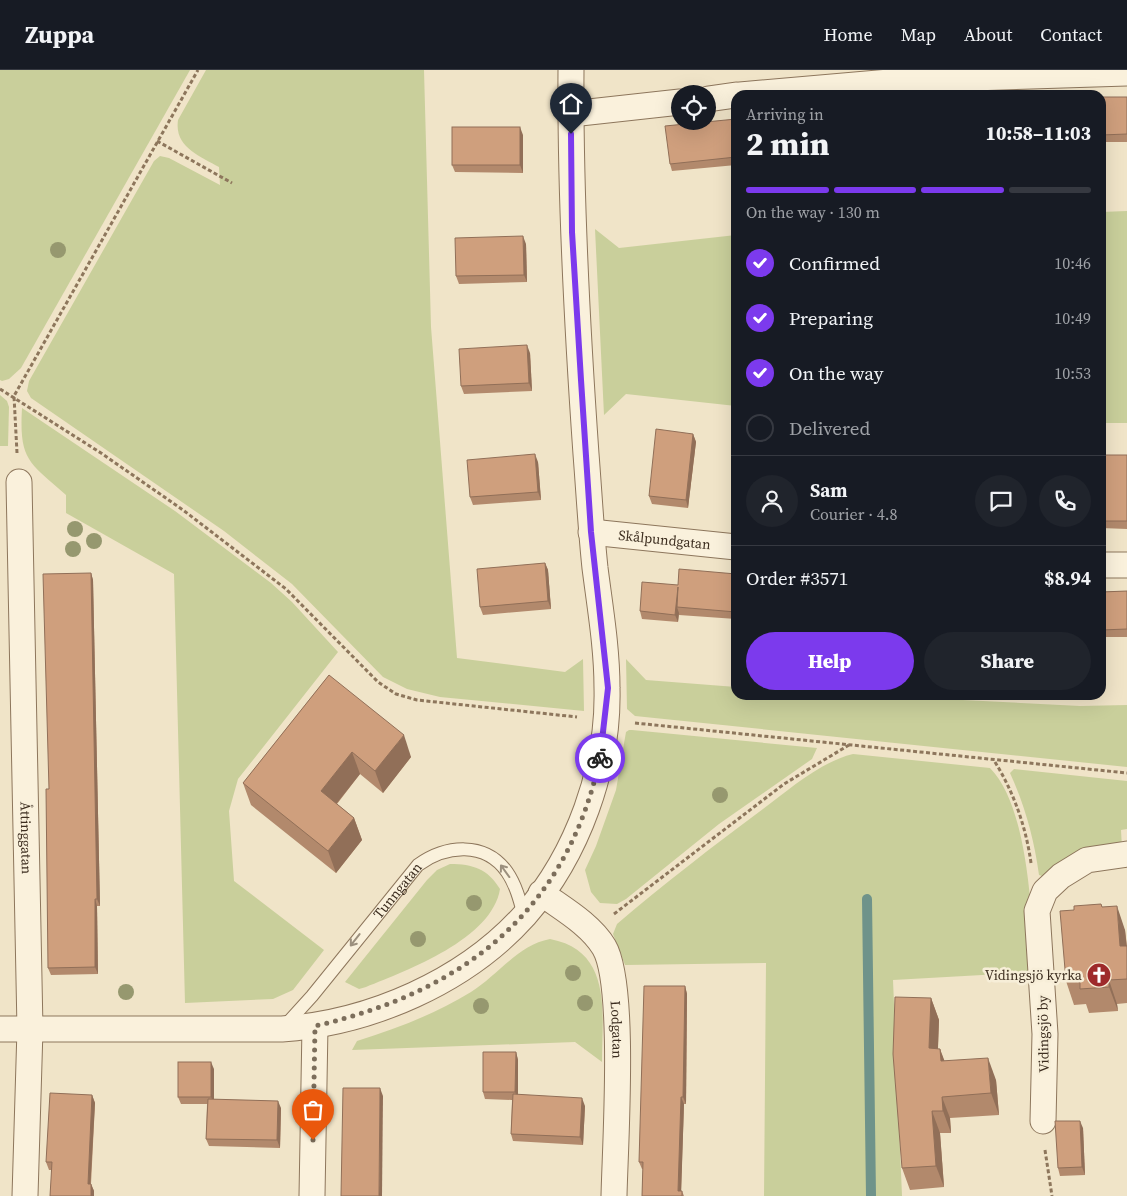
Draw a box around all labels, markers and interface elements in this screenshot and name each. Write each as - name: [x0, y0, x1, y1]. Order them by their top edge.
- text: Zuppa: [25, 18, 94, 51]
- text: Home: [824, 22, 873, 47]
- text: Map: [901, 22, 936, 47]
- text: About: [964, 22, 1012, 47]
- text: Contact: [1040, 22, 1102, 47]
- pin: [550, 83, 592, 134]
- map controls: [671, 85, 716, 130]
- button: locate: [671, 85, 716, 130]
- icon: home: [557, 90, 585, 118]
- text: Arriving in: [746, 103, 824, 125]
- text: 10:58–11:03: [986, 120, 1091, 146]
- text: 2 min: [746, 122, 829, 166]
- text: On the way · 130 m: [746, 201, 880, 223]
- icon: check: [746, 249, 774, 277]
- text: Confirmed: [789, 250, 880, 276]
- text: 10:46: [1054, 252, 1091, 274]
- icon: check: [746, 304, 774, 332]
- text: Preparing: [789, 305, 873, 331]
- text: 10:49: [1054, 307, 1091, 329]
- icon: check: [746, 359, 774, 387]
- text: On the way: [789, 360, 884, 386]
- text: 10:53: [1054, 362, 1091, 384]
- text: Delivered: [789, 415, 870, 441]
- button: person: [746, 475, 798, 527]
- button: chat: [975, 475, 1027, 527]
- button: phone: [1039, 475, 1091, 527]
- text: Sam: [810, 477, 848, 503]
- text: Courier · 4.8: [810, 503, 898, 525]
- street label: Skålpundgatan: [618, 525, 712, 554]
- text: Order #3571: [746, 565, 848, 591]
- text: $8.94: [1044, 565, 1091, 591]
- button: Help: [746, 632, 914, 690]
- button: Share: [924, 632, 1091, 690]
- courier: [575, 733, 625, 783]
- icon: bike: [586, 744, 614, 772]
- street label: Åttinggatan: [15, 802, 37, 875]
- street label: Tunngatan: [368, 857, 427, 923]
- one-way arrow: [500, 865, 511, 878]
- one-way arrow: [350, 933, 360, 947]
- church icon: Vidingsjö kyrka: [1086, 962, 1112, 988]
- place label: Vidingsjö kyrka: [985, 965, 1083, 985]
- street label: Vidingsjö by: [1032, 994, 1054, 1073]
- street label: Lodgatan: [606, 1000, 628, 1059]
- pin: [292, 1089, 334, 1140]
- icon: bag: [299, 1096, 327, 1124]

